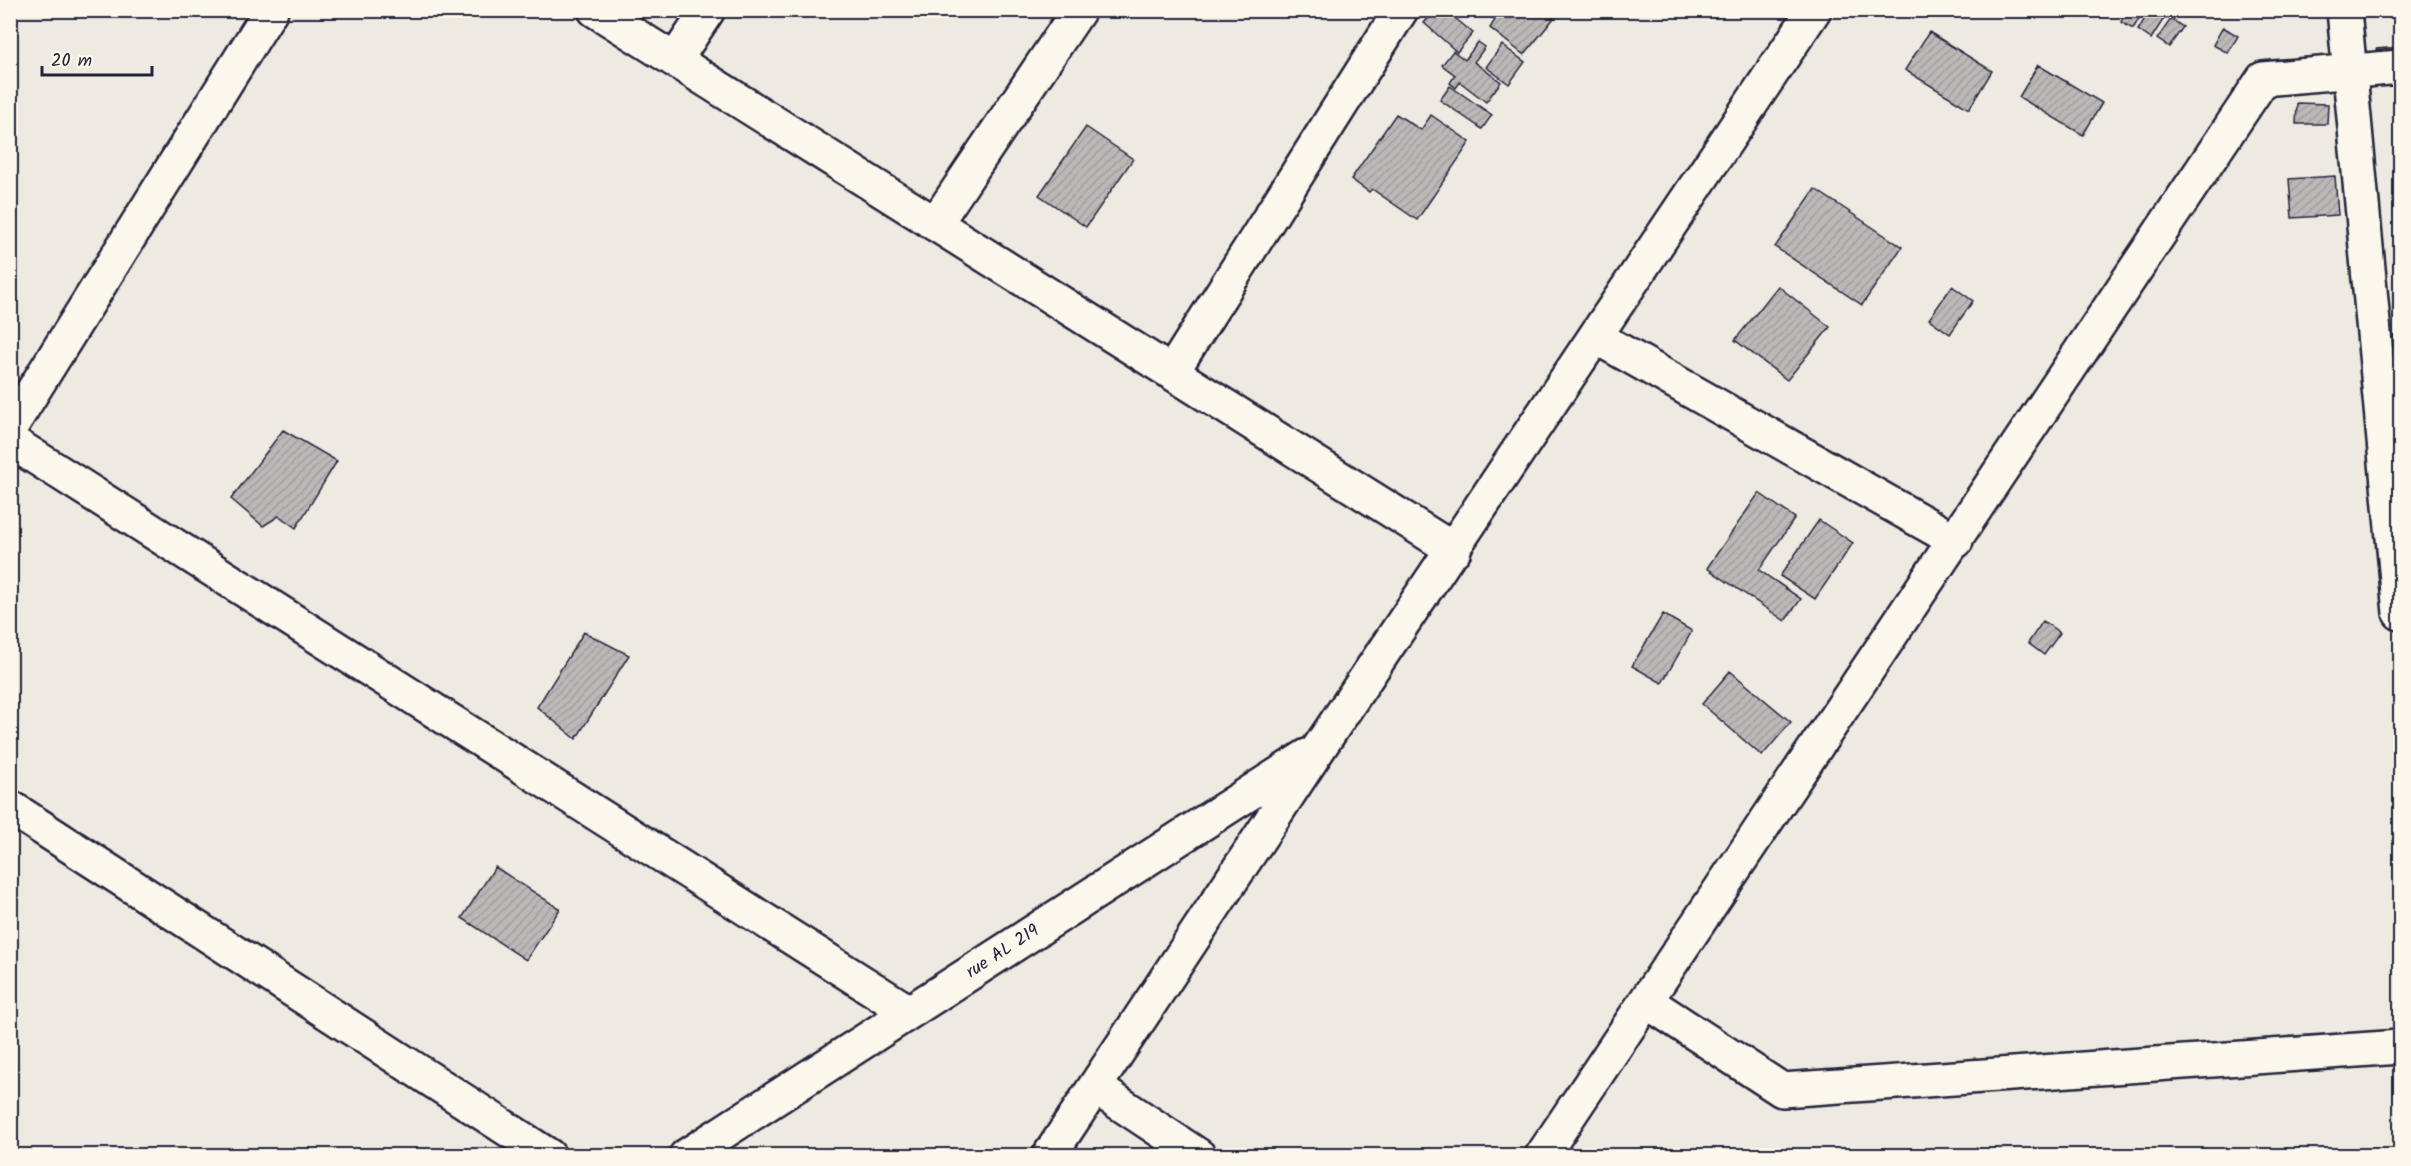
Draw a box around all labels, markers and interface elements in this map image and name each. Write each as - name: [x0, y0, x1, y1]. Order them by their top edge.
- scale bar: [42, 39, 152, 77]
- text: 20 m: [51, 47, 92, 76]
- street label: rue AL 219: [960, 917, 1046, 987]

